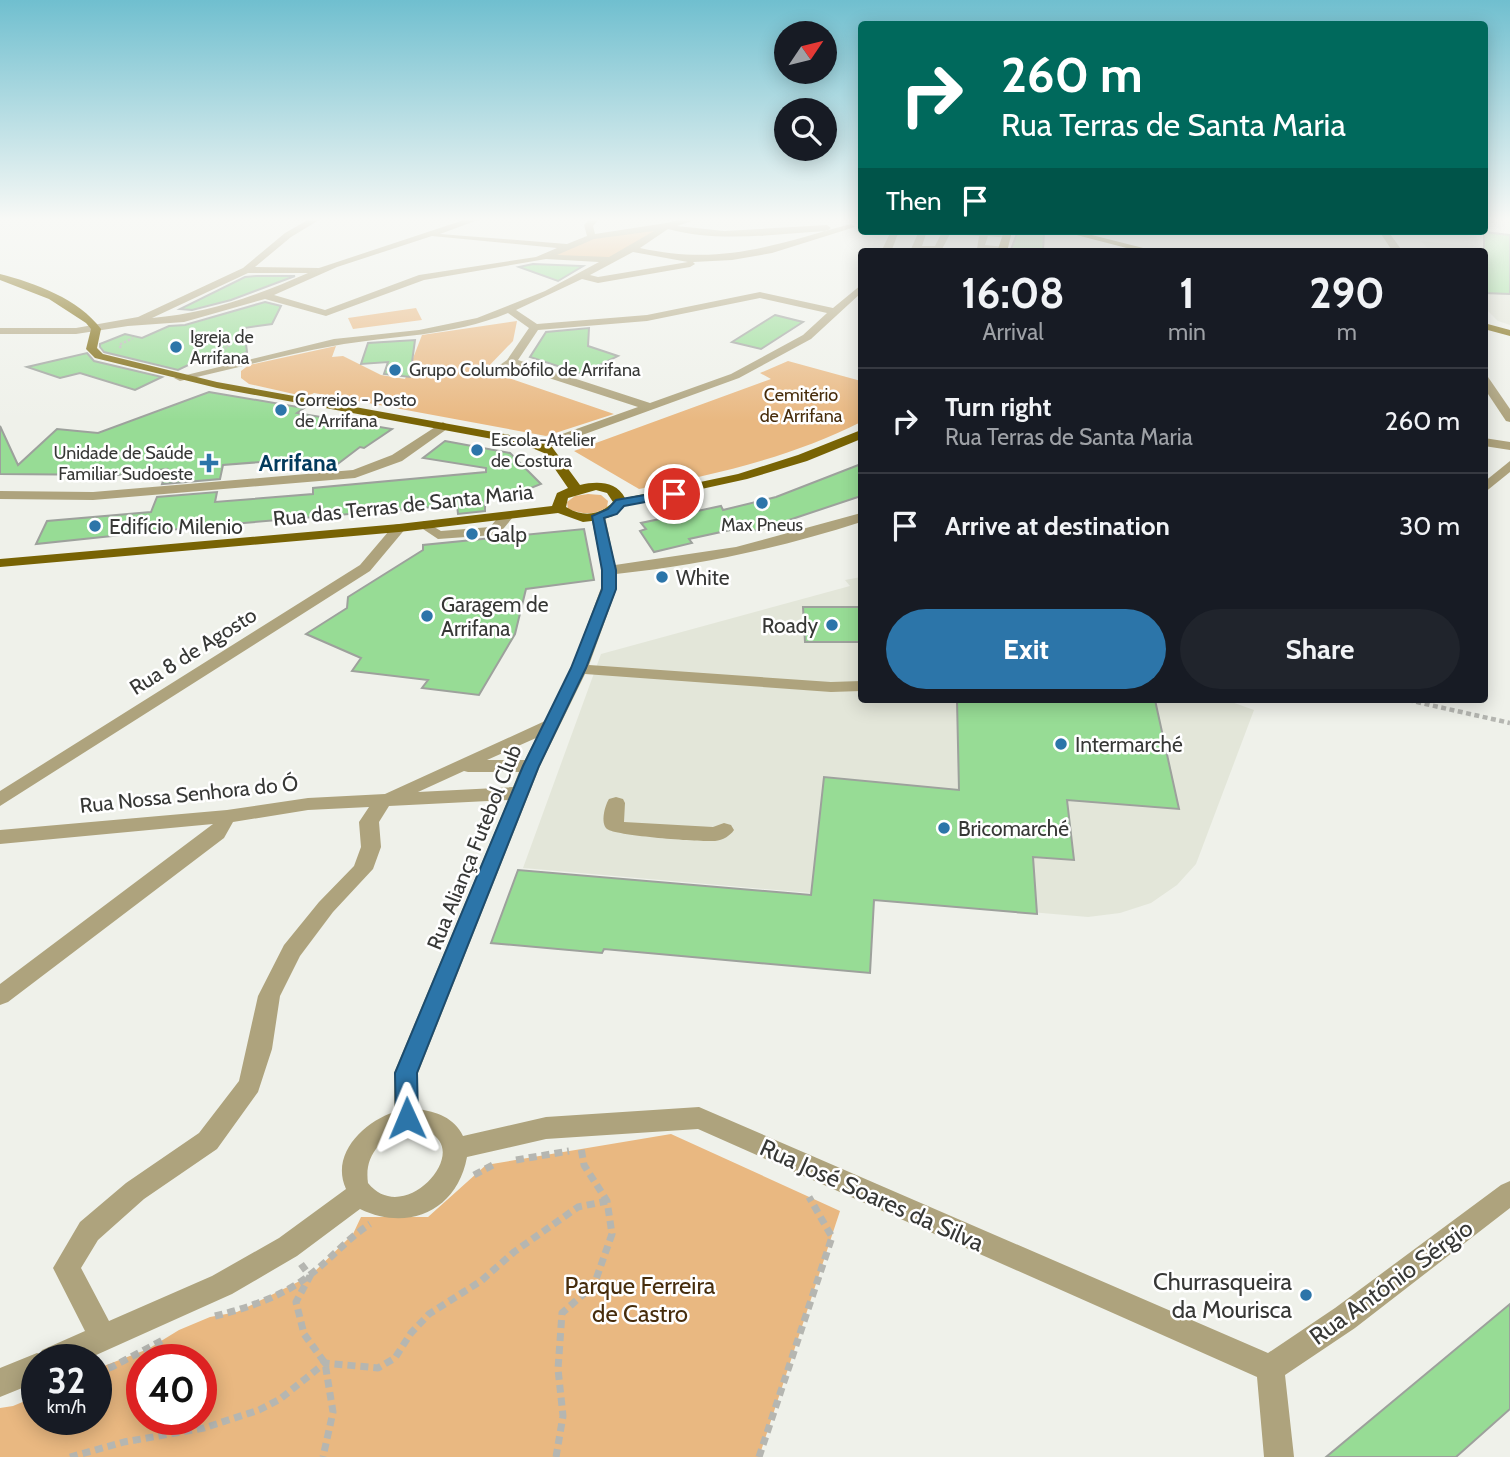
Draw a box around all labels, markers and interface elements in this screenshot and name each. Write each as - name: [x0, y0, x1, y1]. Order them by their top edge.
- north arrow: [774, 21, 836, 84]
- map controls: [774, 21, 837, 161]
- text: 260 m: [1001, 45, 1143, 104]
- icon: right: [886, 49, 977, 140]
- button: search: [774, 98, 837, 161]
- text: Rua Terras de Santa Maria: [1001, 105, 1346, 144]
- icon: arrive: [956, 182, 994, 220]
- text: Then: [886, 185, 942, 217]
- text: 16:08: [961, 267, 1065, 319]
- text: 1: [1179, 267, 1195, 319]
- text: 290: [1309, 267, 1385, 319]
- text: Arrival: [982, 318, 1044, 346]
- text: min: [1168, 318, 1206, 346]
- text: m: [1337, 318, 1357, 346]
- place label: Igreja de Arrifana: [190, 326, 254, 369]
- marker: Igreja de Arrifana: [168, 339, 184, 355]
- place label: Grupo Columbófilo de Arrifana: [409, 359, 641, 381]
- marker: Grupo Columbófilo de Arrifana: [387, 362, 403, 378]
- park label: Cemitério de Arrifana: [760, 384, 843, 427]
- place label: Correios - Posto de Arrifana: [295, 389, 416, 432]
- text: Turn right: [945, 391, 1051, 423]
- marker: Correios - Posto de Arrifana: [273, 402, 289, 418]
- icon: right: [886, 402, 924, 440]
- text: 260 m: [1385, 405, 1460, 437]
- text: Rua Terras de Santa Maria: [945, 423, 1193, 451]
- place label: Escola-Atelier de Costura: [491, 429, 596, 472]
- place label: Unidade de Saúde Familiar Sudoeste: [53, 442, 193, 485]
- marker: Escola-Atelier de Costura: [469, 442, 485, 458]
- district label: Arrifana: [259, 449, 338, 477]
- marker: Unidade de Saúde Familiar Sudoeste: [199, 453, 219, 473]
- pin: [644, 464, 704, 524]
- icon: arrive: [655, 475, 693, 513]
- street label: Rua das Terras de Santa Maria: [272, 479, 534, 531]
- marker: Max Pneus: [754, 495, 770, 511]
- icon: arrive: [886, 507, 924, 545]
- text: Arrive at destination: [945, 510, 1170, 542]
- text: 30 m: [1399, 510, 1460, 542]
- place label: Edifício Milenio: [109, 514, 243, 539]
- place label: Max Pneus: [721, 514, 803, 536]
- marker: Edifício Milenio: [87, 518, 103, 534]
- place label: Galp: [486, 522, 527, 547]
- marker: Galp: [464, 526, 480, 542]
- place label: White: [676, 565, 730, 590]
- marker: White: [654, 569, 670, 585]
- place label: Garagem de Arrifana: [441, 592, 549, 641]
- street label: Rua 8 de Agosto: [125, 602, 261, 700]
- marker: Garagem de Arrifana: [419, 608, 435, 624]
- button: Exit: [886, 609, 1166, 689]
- button: Share: [1180, 609, 1460, 689]
- place label: Roady: [762, 613, 818, 638]
- marker: Roady: [824, 617, 840, 633]
- place label: Intermarché: [1075, 732, 1183, 757]
- marker: Intermarché: [1053, 736, 1069, 752]
- street label: Rua Aliança Futebol Club: [421, 741, 527, 953]
- street label: Rua Nossa Senhora do Ó: [79, 770, 299, 818]
- place label: Bricomarché: [958, 816, 1069, 841]
- marker: Bricomarché: [936, 820, 952, 836]
- position arrow: [370, 1081, 444, 1155]
- street label: Rua José Soares da Silva: [756, 1133, 989, 1258]
- street label: Rua António Sérgio: [1304, 1213, 1478, 1351]
- place label: Churrasqueira da Mourisca: [1153, 1267, 1292, 1324]
- park label: Parque Ferreira de Castro: [565, 1271, 716, 1328]
- marker: Churrasqueira da Mourisca: [1298, 1287, 1314, 1303]
- speed limit sign: 40: [126, 1344, 217, 1435]
- text: 32: [48, 1359, 85, 1402]
- text: km/h: [47, 1396, 86, 1418]

